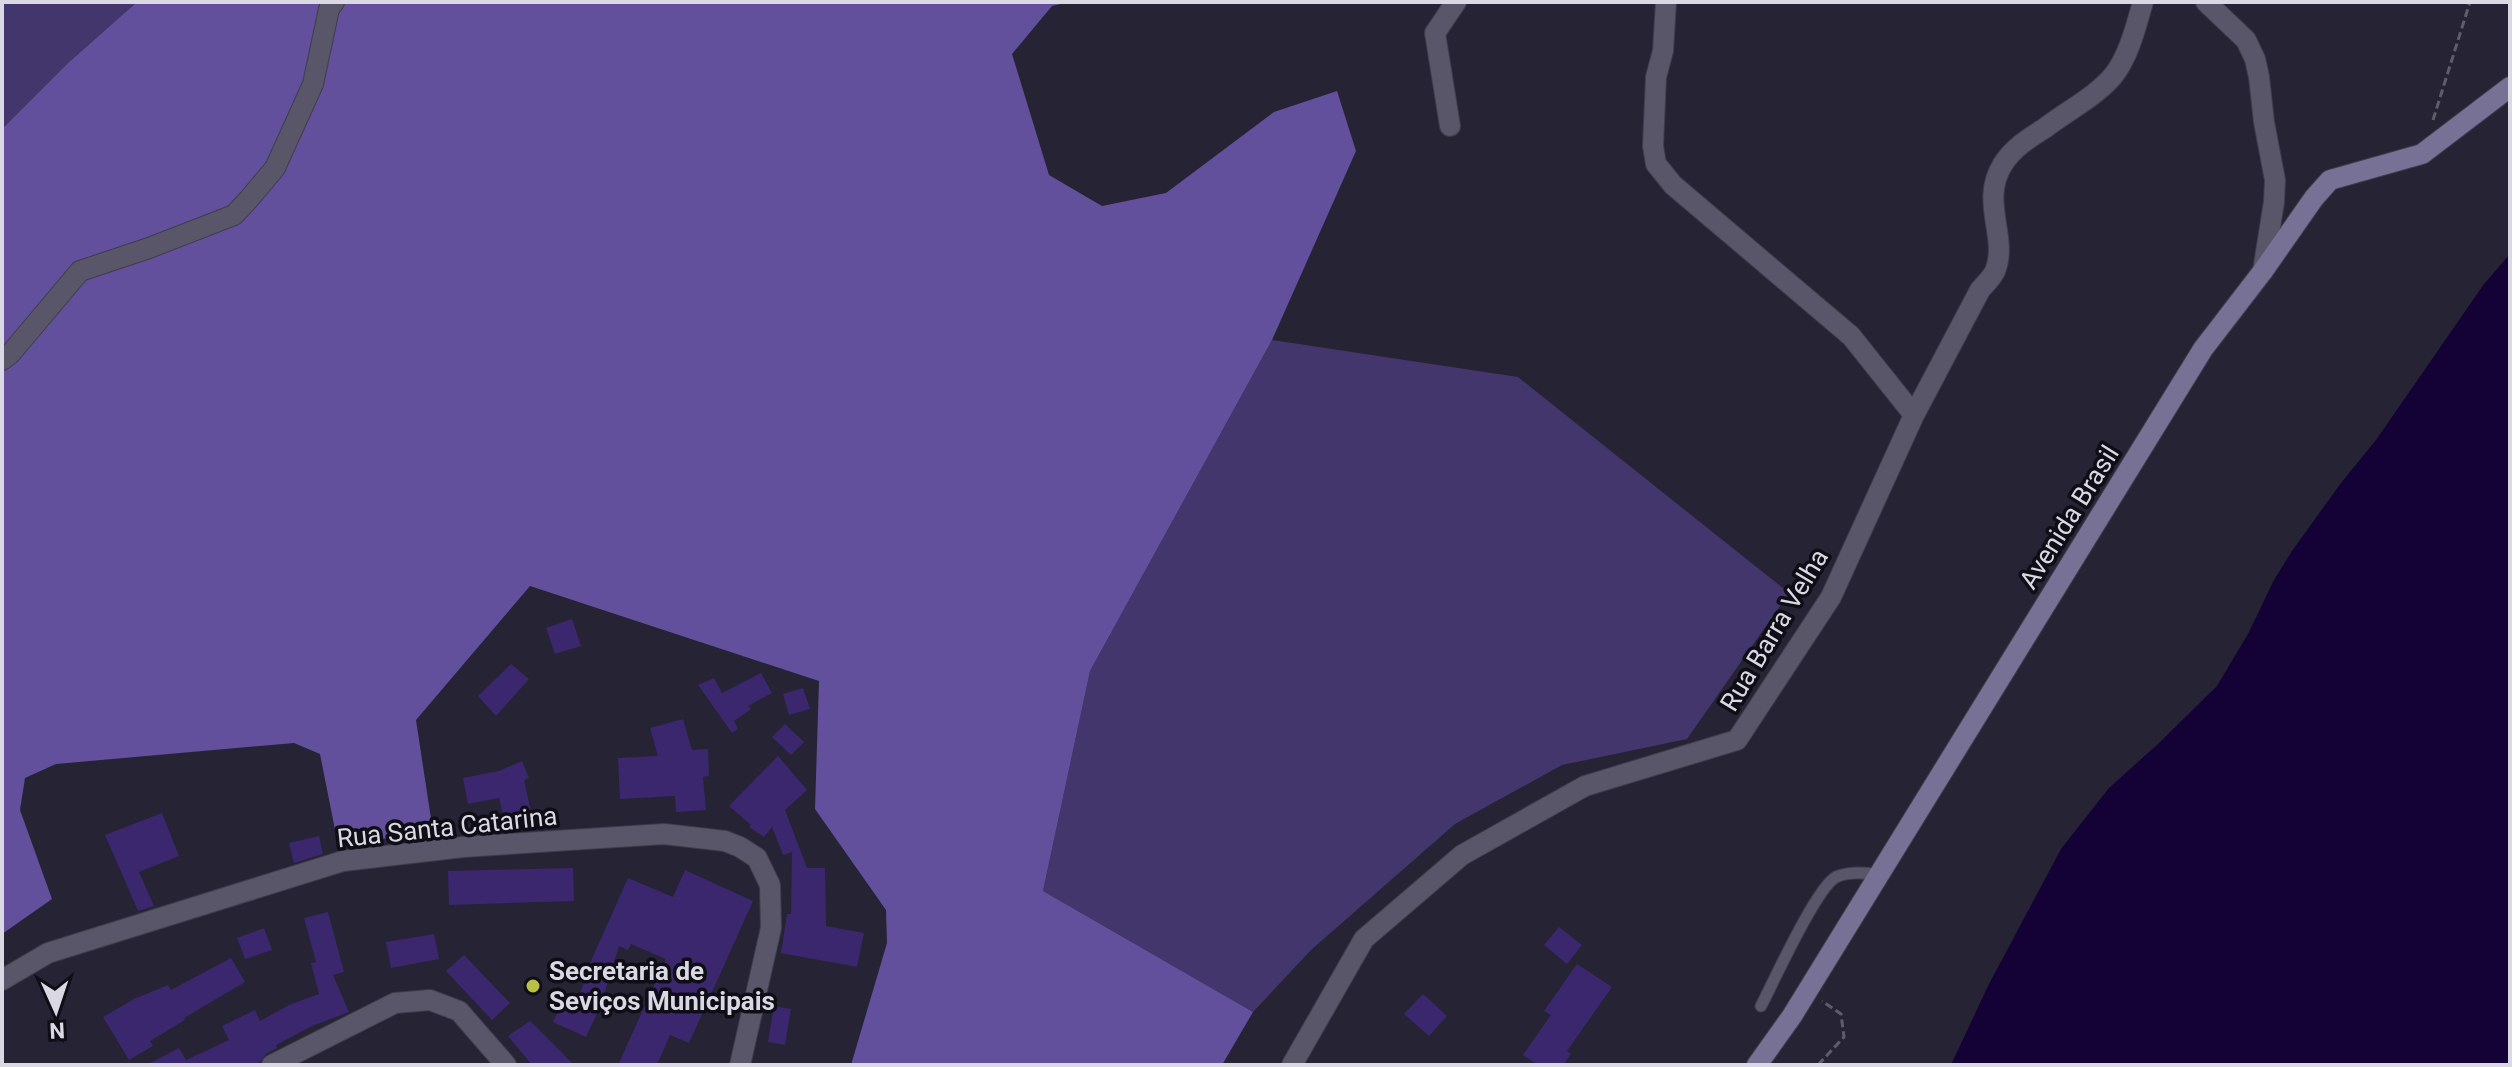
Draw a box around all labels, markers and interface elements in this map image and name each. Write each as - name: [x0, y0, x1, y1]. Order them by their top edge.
- street label: Avenida Brasil: [2013, 440, 2125, 594]
- street label: Rua Barra Velha: [1714, 544, 1834, 716]
- street label: Rua Santa Catarina: [335, 801, 559, 853]
- place label: Secretaria de Seviços Municipais: [549, 956, 775, 1016]
- north arrow: [16, 971, 96, 1051]
- marker: Secretaria de Seviços Municipais: [524, 977, 542, 995]
- text: N: [49, 1018, 65, 1043]

